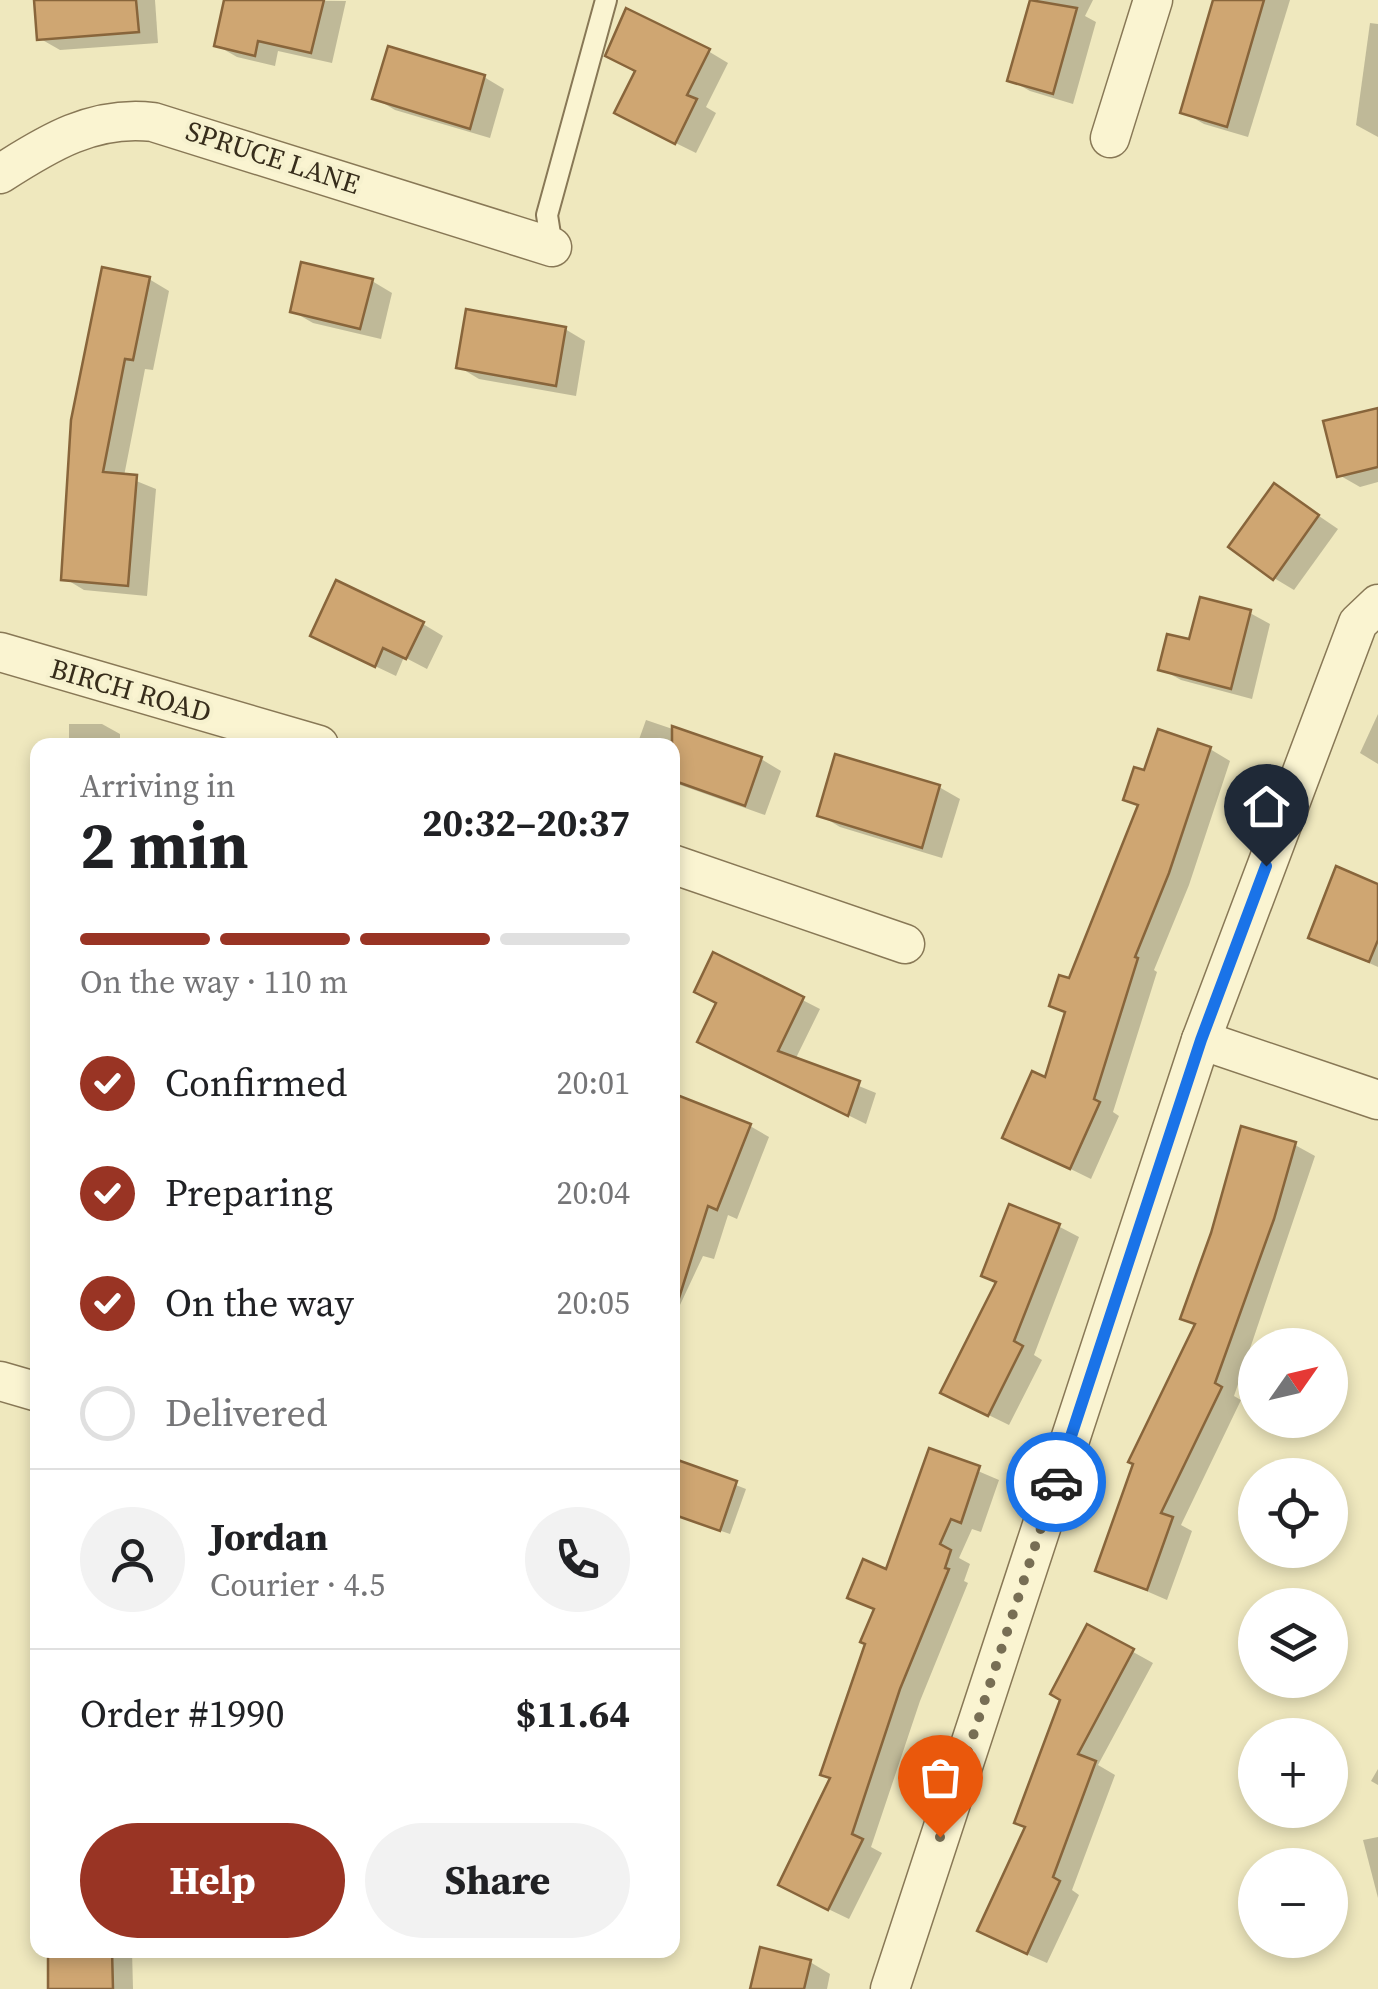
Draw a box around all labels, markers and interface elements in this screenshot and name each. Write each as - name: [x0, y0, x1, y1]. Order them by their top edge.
- street label: SPRUCE LANE: [181, 111, 365, 203]
- street label: BIRCH ROAD: [46, 649, 216, 731]
- text: Arriving in: [80, 764, 235, 808]
- pin: [1224, 764, 1309, 867]
- icon: home: [1239, 779, 1294, 834]
- text: 20:32–20:37: [422, 797, 630, 849]
- text: 2 min: [80, 801, 249, 890]
- text: On the way · 110 m: [80, 960, 348, 1004]
- icon: check: [80, 1056, 135, 1111]
- text: Confirmed: [165, 1057, 347, 1109]
- text: 20:01: [556, 1061, 630, 1105]
- icon: check: [80, 1166, 135, 1221]
- text: Preparing: [165, 1167, 333, 1219]
- text: 20:04: [556, 1171, 630, 1215]
- icon: check: [80, 1276, 135, 1331]
- text: On the way: [165, 1277, 354, 1329]
- text: 20:05: [556, 1281, 630, 1325]
- north arrow: [1238, 1328, 1348, 1438]
- map controls: [1238, 1328, 1348, 1958]
- text: Delivered: [165, 1387, 328, 1439]
- courier: [1006, 1432, 1106, 1532]
- icon: car: [1029, 1455, 1084, 1510]
- button: locate: [1238, 1458, 1348, 1568]
- button: person: [80, 1507, 185, 1612]
- button: phone: [525, 1507, 630, 1612]
- text: Jordan: [210, 1511, 328, 1563]
- text: Courier · 4.5: [210, 1563, 385, 1607]
- button: layers: [1238, 1588, 1348, 1698]
- text: Order #1990: [80, 1688, 284, 1740]
- text: $11.64: [516, 1688, 630, 1740]
- button: +: [1238, 1718, 1348, 1828]
- pin: [898, 1735, 983, 1838]
- icon: bag: [913, 1750, 968, 1805]
- button: Help: [80, 1823, 345, 1938]
- button: Share: [365, 1823, 630, 1938]
- button: −: [1238, 1848, 1348, 1958]

